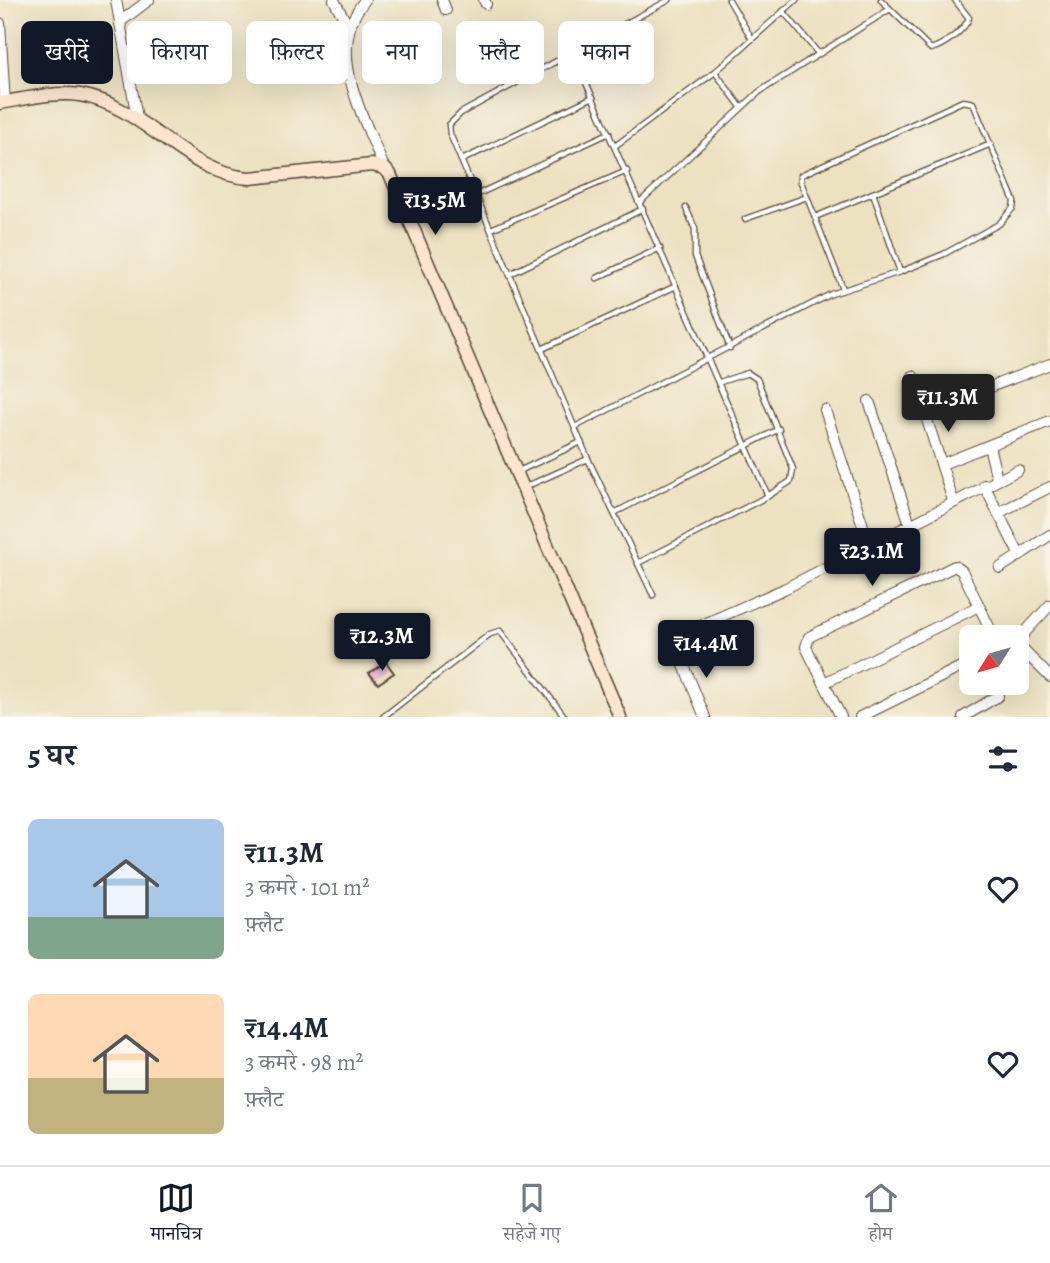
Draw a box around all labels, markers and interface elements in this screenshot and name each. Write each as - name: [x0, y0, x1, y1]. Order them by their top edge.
- chip: खरीदें: [21, 21, 113, 84]
- chip: किराया: [127, 21, 232, 84]
- chip: फ़िल्टर: [246, 21, 348, 84]
- chip: नया: [362, 21, 442, 84]
- chip: फ़्लैट: [456, 21, 544, 84]
- chip: मकान: [558, 21, 654, 84]
- pin: ₹13.5M: [378, 177, 492, 237]
- text: ₹13.5M: [404, 184, 466, 215]
- pin: ₹11.3M: [891, 374, 1005, 434]
- text: ₹11.3M: [918, 381, 978, 412]
- pin: ₹23.1M: [815, 528, 929, 588]
- text: ₹23.1M: [840, 535, 904, 566]
- pin: ₹12.3M: [325, 614, 439, 673]
- text: ₹12.3M: [350, 620, 414, 651]
- pin: ₹14.4M: [649, 620, 763, 680]
- north arrow: [959, 625, 1029, 695]
- map controls: [959, 625, 1029, 695]
- text: ₹14.4M: [674, 627, 738, 658]
- text: 5 घर: [28, 735, 76, 775]
- icon: filters: [984, 740, 1022, 778]
- text: ₹11.3M: [245, 832, 324, 872]
- icon: home: [84, 847, 168, 931]
- icon: heart: [984, 870, 1022, 908]
- text: 3 कमरे · 101 m²: [245, 872, 370, 903]
- text: फ़्लैट: [245, 909, 283, 940]
- text: ₹14.4M: [245, 1007, 329, 1047]
- icon: home: [84, 1022, 168, 1106]
- icon: heart: [984, 1045, 1022, 1083]
- text: 3 कमरे · 98 m²: [245, 1047, 363, 1078]
- text: फ़्लैट: [245, 1084, 283, 1115]
- tab: मानचित्र: [150, 1179, 202, 1252]
- tab: सहेजे गए: [503, 1179, 561, 1252]
- tab: होम: [862, 1179, 900, 1252]

